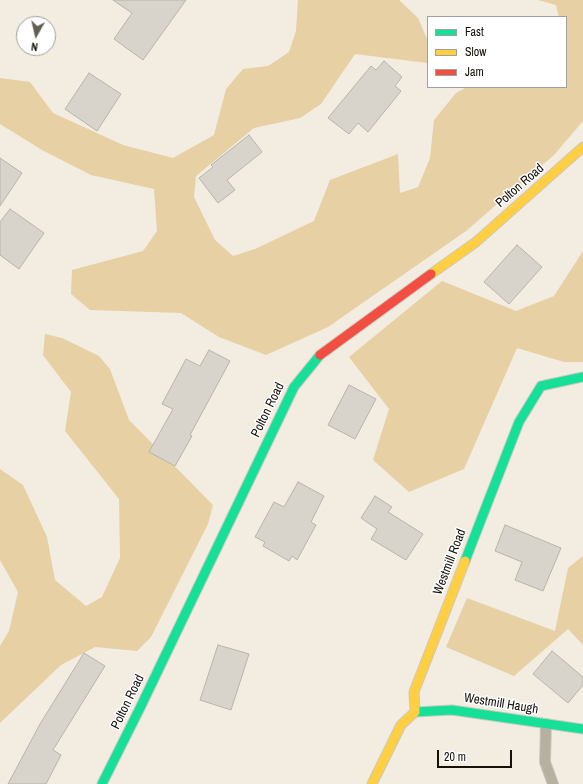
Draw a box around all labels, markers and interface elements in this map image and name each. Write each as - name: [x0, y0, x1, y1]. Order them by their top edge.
- north arrow: [16, 16, 56, 56]
- legend: [427, 16, 567, 88]
- text: Fast: [465, 24, 484, 40]
- text: N: [30, 40, 39, 54]
- text: Slow: [465, 44, 486, 60]
- text: Jam: [465, 64, 484, 80]
- street label: Polton Road: [493, 161, 547, 211]
- street label: Polton Road: [248, 380, 288, 440]
- street label: Westmill Road: [430, 527, 470, 597]
- street label: Polton Road: [108, 672, 148, 732]
- street label: Westmill Haugh: [463, 690, 539, 718]
- scale bar: [439, 742, 514, 768]
- text: 20 m: [444, 749, 466, 765]

